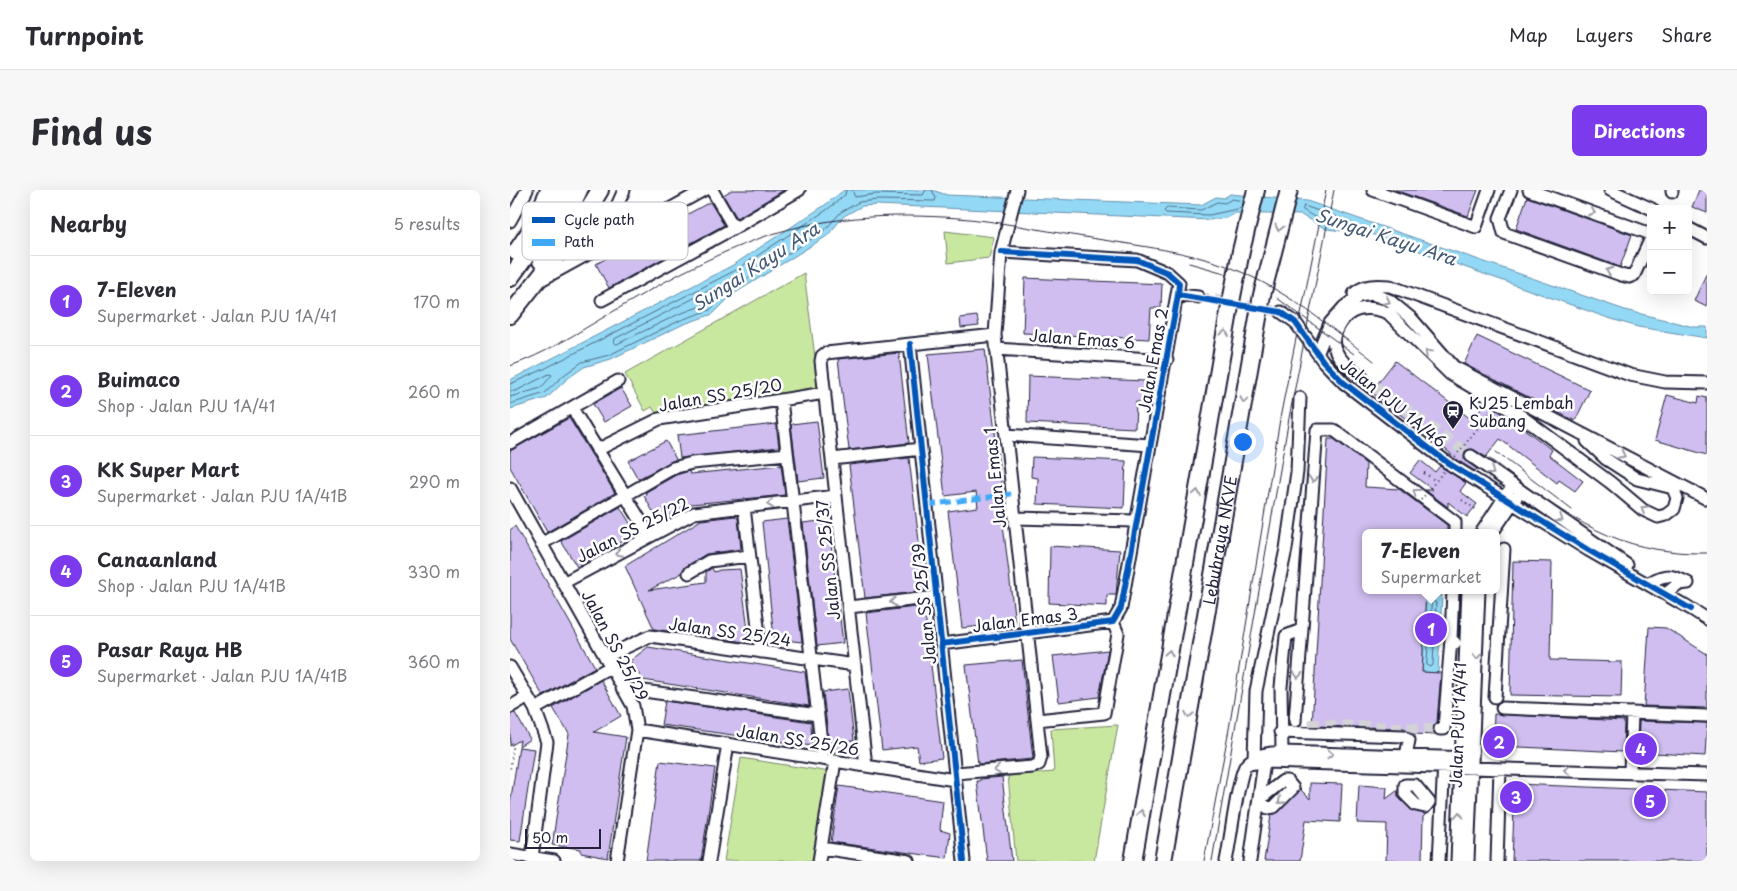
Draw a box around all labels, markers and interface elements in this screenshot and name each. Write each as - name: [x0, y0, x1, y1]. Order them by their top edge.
- text: Turnpoint: [25, 17, 144, 53]
- text: Map: [1509, 21, 1548, 48]
- text: Layers: [1576, 21, 1633, 48]
- text: Share: [1661, 21, 1712, 48]
- text: Find us: [30, 104, 152, 157]
- button: Directions: [1572, 105, 1707, 156]
- water label: Sungai Kayu Ara: [1312, 200, 1461, 272]
- legend: [522, 202, 688, 260]
- map controls: [1647, 205, 1692, 295]
- button: +: [1647, 205, 1692, 250]
- one-way arrow: [1587, 206, 1595, 216]
- text: Nearby: [50, 207, 127, 239]
- text: Cycle path: [564, 209, 635, 230]
- text: 5 results: [393, 211, 460, 235]
- water label: Sungai Kayu Ara: [686, 214, 825, 317]
- one-way arrow: [1274, 223, 1285, 232]
- text: Path: [564, 231, 594, 252]
- button: −: [1647, 250, 1692, 295]
- one-way arrow: [1605, 267, 1614, 277]
- text: 7-Eleven: [97, 275, 177, 303]
- text: 1: [62, 289, 70, 313]
- text: 170 m: [414, 289, 460, 313]
- one-way arrow: [1382, 295, 1391, 305]
- text: Supermarket · Jalan PJU 1A/41: [97, 303, 337, 327]
- street label: Jalan Emas 2: [1131, 306, 1173, 414]
- street label: Jalan Emas 6: [1028, 322, 1136, 354]
- one-way arrow: [1220, 328, 1230, 337]
- one-way arrow: [1425, 349, 1434, 358]
- street label: Jalan PJU 1A/46: [1336, 352, 1452, 452]
- text: Buimaco: [97, 365, 180, 393]
- street label: Jalan SS 25/20: [656, 371, 784, 417]
- text: 2: [60, 379, 72, 403]
- text: 260 m: [408, 379, 460, 403]
- place label: KJ25 Lembah Subang: [1469, 390, 1574, 432]
- text: Shop · Jalan PJU 1A/41: [97, 393, 275, 417]
- one-way arrow: [1240, 395, 1250, 404]
- station icon: KJ25 Lembah Subang: [1441, 399, 1465, 430]
- street label: Jalan Emas 1: [977, 427, 1011, 529]
- your location: [1230, 429, 1256, 455]
- one-way arrow: [1617, 449, 1626, 459]
- text: KK Super Mart: [97, 455, 240, 483]
- one-way arrow: [1485, 466, 1494, 474]
- text: 3: [61, 469, 71, 493]
- text: 290 m: [409, 469, 460, 493]
- street label: Lebuhraya NKVE: [1196, 473, 1242, 606]
- one-way arrow: [1308, 475, 1319, 483]
- text: Supermarket · Jalan PJU 1A/41B: [97, 483, 347, 507]
- one-way arrow: [1192, 488, 1202, 497]
- street label: Jalan SS 25/22: [572, 490, 692, 568]
- one-way arrow: [1413, 490, 1422, 498]
- one-way arrow: [766, 498, 775, 508]
- street label: Jalan SS 25/37: [809, 498, 845, 621]
- one-way arrow: [1640, 506, 1649, 516]
- one-way arrow: [1555, 513, 1564, 522]
- popup: [1362, 529, 1500, 594]
- text: 7-Eleven: [1381, 536, 1460, 564]
- street label: Jalan SS 25/39: [905, 542, 941, 666]
- text: Canaanland: [97, 545, 217, 573]
- one-way arrow: [615, 547, 624, 557]
- text: 4: [61, 559, 71, 583]
- text: 330 m: [407, 559, 460, 583]
- text: Supermarket: [1381, 564, 1481, 588]
- text: Shop · Jalan PJU 1A/41B: [97, 573, 286, 597]
- street label: Jalan SS 25/29: [577, 585, 655, 705]
- one-way arrow: [888, 596, 896, 607]
- street label: Jalan Emas 3: [971, 601, 1079, 637]
- pin: 1: [1415, 610, 1447, 648]
- street label: Jalan SS 25/24: [667, 611, 793, 651]
- text: Pasar Raya HB: [97, 635, 243, 663]
- one-way arrow: [1164, 648, 1174, 657]
- text: 5: [61, 649, 71, 673]
- text: 360 m: [408, 649, 460, 673]
- one-way arrow: [1471, 653, 1482, 661]
- street label: Jalan PJU 1A/41: [1443, 662, 1471, 788]
- text: Supermarket · Jalan PJU 1A/41B: [97, 663, 347, 687]
- one-way arrow: [1292, 672, 1303, 680]
- one-way arrow: [1184, 710, 1194, 719]
- street label: Jalan SS 25/26: [735, 717, 861, 761]
- pin: 2: [1483, 723, 1515, 761]
- pin: 4: [1625, 730, 1657, 768]
- one-way arrow: [1326, 748, 1334, 759]
- one-way arrow: [993, 764, 1001, 775]
- one-way arrow: [1563, 765, 1571, 775]
- pin: 3: [1500, 778, 1532, 816]
- pin: 5: [1634, 782, 1666, 820]
- one-way arrow: [1277, 795, 1286, 804]
- one-way arrow: [1136, 809, 1146, 817]
- one-way arrow: [1454, 810, 1465, 818]
- scale bar: [525, 826, 601, 849]
- text: 50 m: [532, 827, 568, 848]

